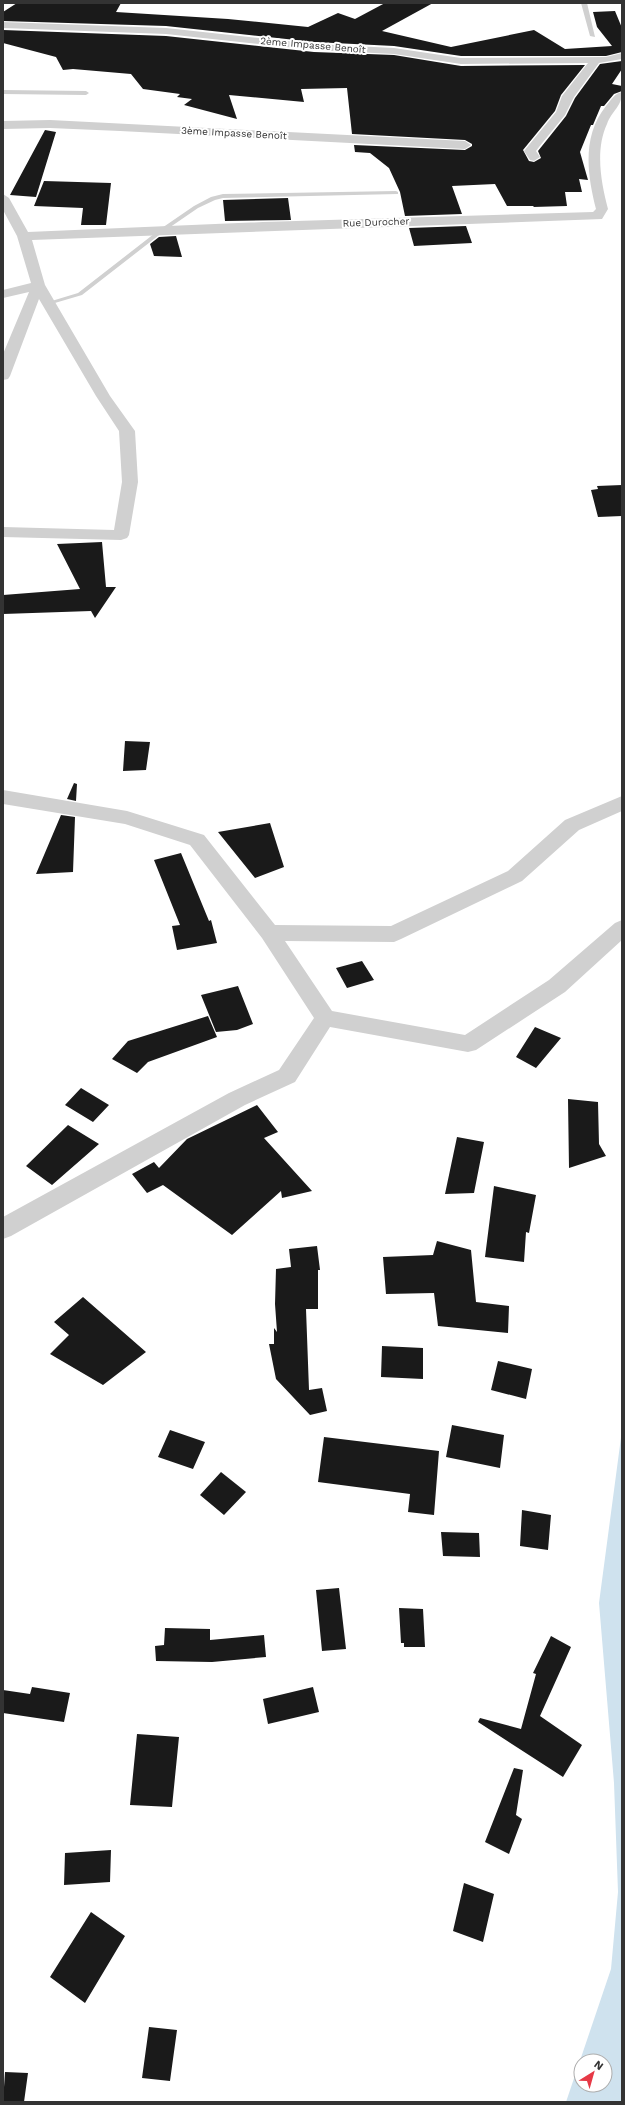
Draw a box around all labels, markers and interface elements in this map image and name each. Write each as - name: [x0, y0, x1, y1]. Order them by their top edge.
- street label: 2ème Impasse Benoît: [260, 35, 367, 55]
- street label: 3ème Impasse Benoît: [181, 125, 288, 141]
- street label: Rue Durocher: [342, 215, 410, 229]
- north arrow: [573, 2053, 613, 2093]
- text: N: [592, 2058, 606, 2073]

